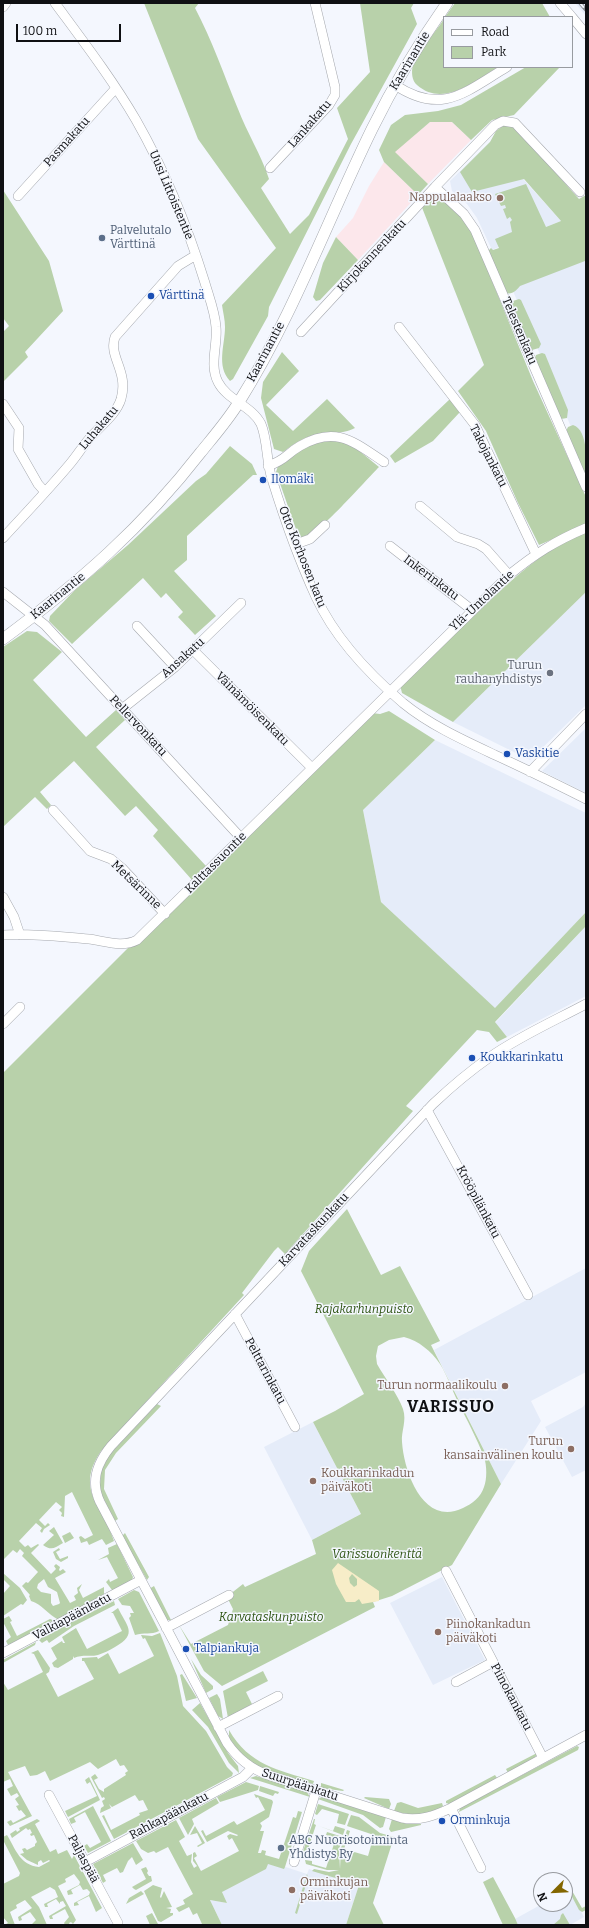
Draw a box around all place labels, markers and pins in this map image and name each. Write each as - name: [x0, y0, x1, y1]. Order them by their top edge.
- place label: Nappulalaakso: [409, 191, 492, 205]
- marker: Nappulalaakso: [495, 193, 505, 203]
- place label: Palvelutalo Värttinä: [110, 224, 171, 252]
- marker: Palvelutalo Värttinä: [97, 233, 107, 243]
- place label: Värttinä: [159, 289, 205, 303]
- marker: Värttinä: [146, 291, 156, 301]
- place label: Ilomäki: [271, 473, 314, 487]
- marker: Ilomäki: [258, 475, 268, 485]
- place label: Turun rauhanyhdistys: [456, 659, 542, 687]
- marker: Turun rauhanyhdistys: [545, 668, 555, 678]
- place label: Vaskitie: [515, 747, 559, 761]
- marker: Vaskitie: [502, 749, 512, 759]
- place label: Koukkarinkatu: [480, 1051, 563, 1065]
- marker: Koukkarinkatu: [467, 1053, 477, 1063]
- place label: Turun normaalikoulu: [377, 1379, 497, 1393]
- marker: Turun normaalikoulu: [500, 1381, 510, 1391]
- place label: Turun kansainvälinen koulu: [444, 1435, 563, 1463]
- marker: Turun kansainvälinen koulu: [566, 1444, 576, 1454]
- place label: Koukkarinkadun päiväkoti: [321, 1467, 414, 1495]
- marker: Koukkarinkadun päiväkoti: [308, 1476, 318, 1486]
- place label: Piinokankadun päiväkoti: [446, 1618, 530, 1646]
- marker: Piinokankadun päiväkoti: [433, 1627, 443, 1637]
- place label: Talpiankuja: [194, 1642, 259, 1656]
- marker: Talpiankuja: [181, 1644, 191, 1654]
- place label: Orminkuja: [450, 1814, 510, 1828]
- marker: Orminkuja: [437, 1816, 447, 1826]
- place label: ABC Nuorisotoiminta Yhdistys Ry: [289, 1834, 408, 1862]
- marker: ABC Nuorisotoiminta Yhdistys Ry: [276, 1843, 286, 1853]
- place label: Orminkujan päiväkoti: [300, 1876, 368, 1904]
- marker: Orminkujan päiväkoti: [287, 1885, 297, 1895]

